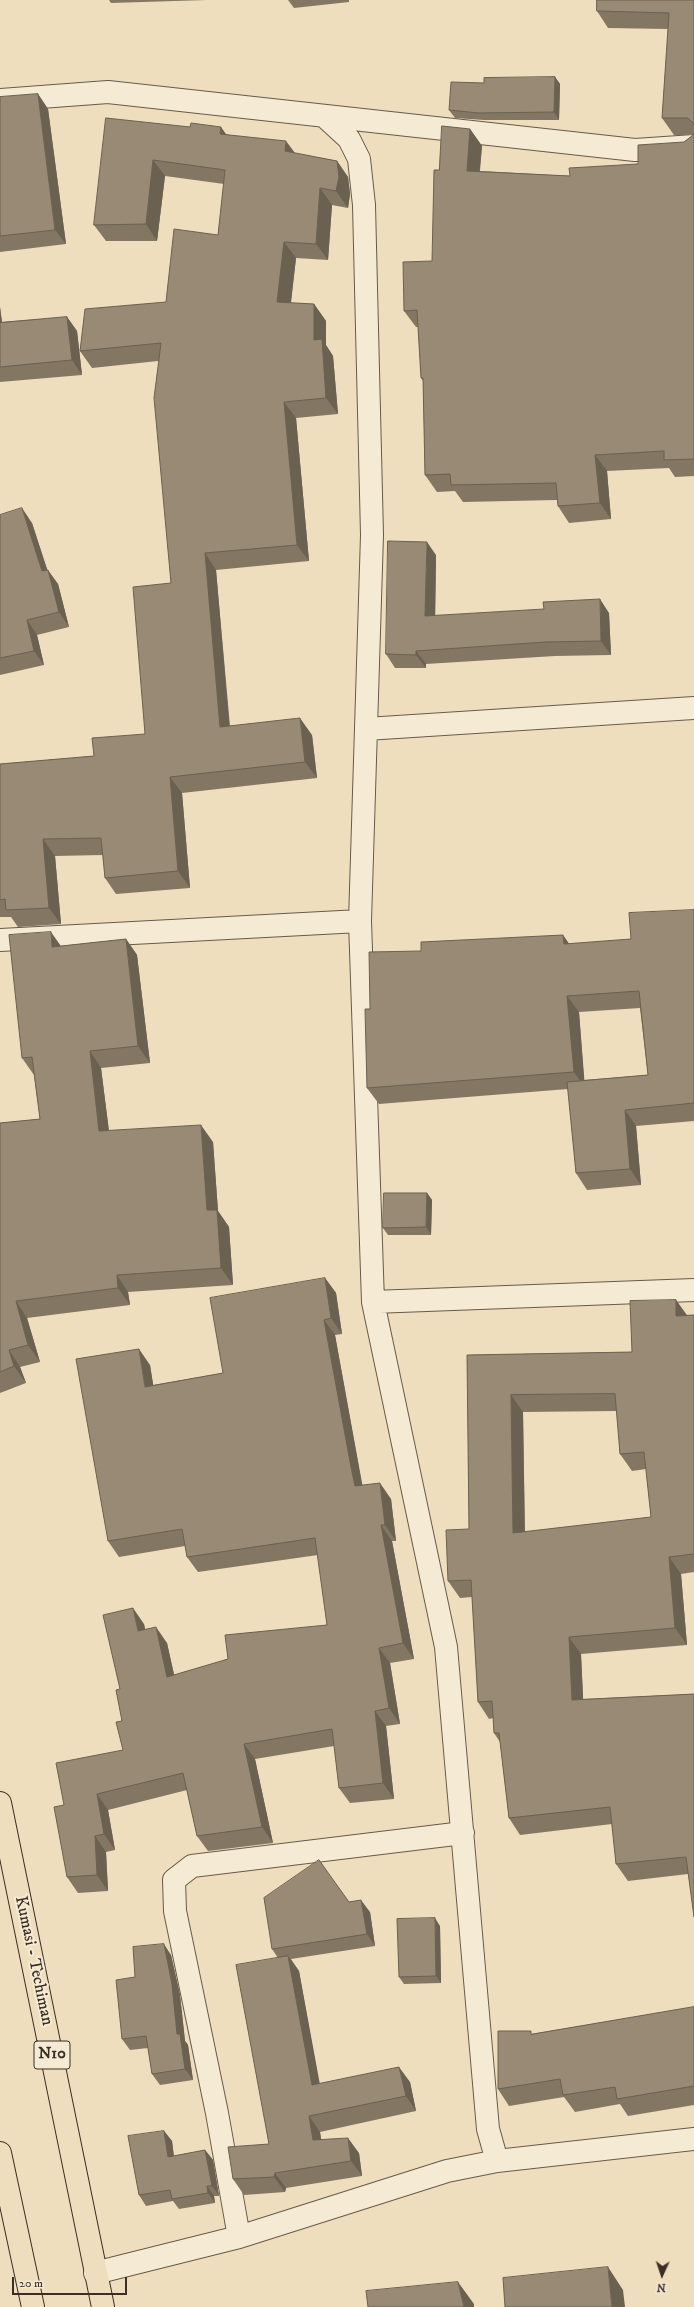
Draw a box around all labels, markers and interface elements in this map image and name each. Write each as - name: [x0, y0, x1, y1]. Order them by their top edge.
- street label: Kumasi - Techiman: [9, 1894, 57, 2028]
- road number: N10: [34, 2041, 70, 2069]
- north arrow: [642, 2255, 682, 2295]
- scale bar: [14, 2269, 129, 2295]
- text: 20 m: [19, 2276, 43, 2291]
- text: N: [656, 2280, 666, 2294]

